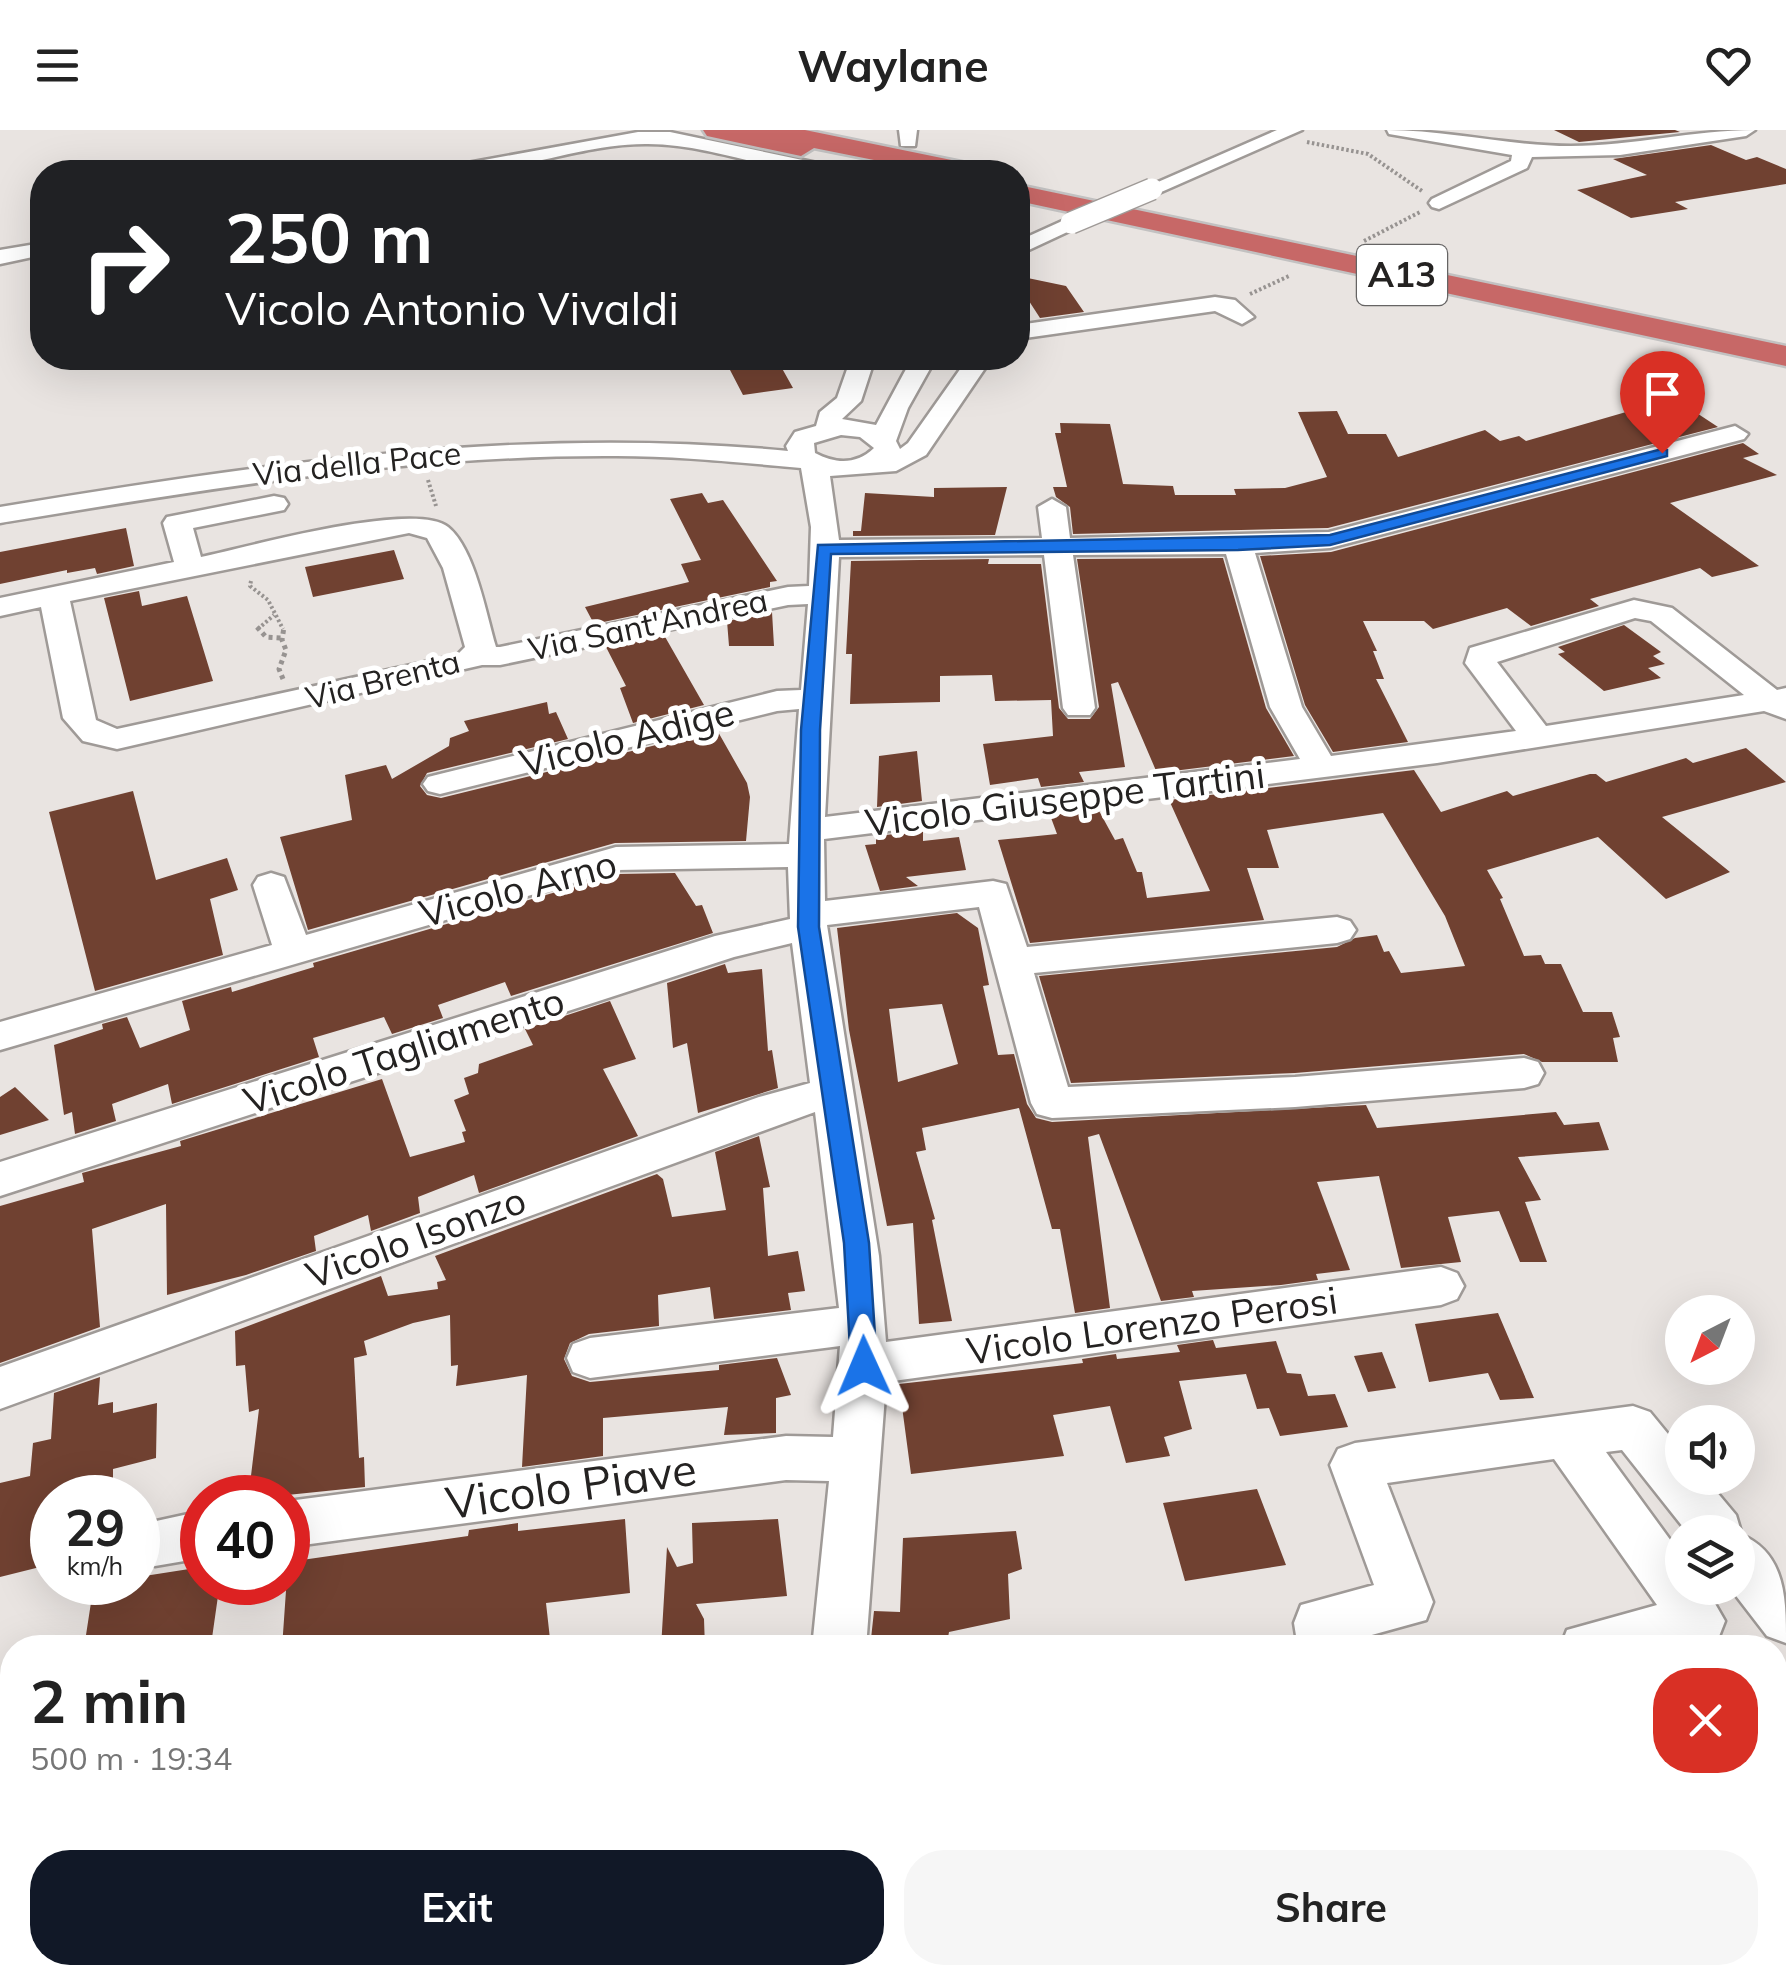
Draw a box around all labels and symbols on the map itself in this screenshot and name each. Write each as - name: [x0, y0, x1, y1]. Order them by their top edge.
- road number: A13: [1357, 245, 1447, 305]
- pin: [1620, 351, 1705, 454]
- street label: Via della Pace: [251, 432, 463, 494]
- street label: Via Sant'Andrea: [525, 579, 771, 669]
- street label: Via Brenta: [302, 641, 464, 717]
- street label: Vicolo Adige: [514, 687, 739, 787]
- street label: Vicolo Giuseppe Tartini: [862, 750, 1267, 846]
- street label: Vicolo Arno: [414, 839, 622, 937]
- street label: Vicolo Tagliamento: [237, 976, 570, 1124]
- street label: Vicolo Isonzo: [299, 1175, 532, 1299]
- street label: Vicolo Lorenzo Perosi: [963, 1275, 1340, 1375]
- north arrow: [1665, 1295, 1755, 1385]
- position arrow: [812, 1314, 916, 1418]
- street label: Vicolo Piave: [442, 1440, 700, 1530]
- speed limit sign: 40: [180, 1475, 310, 1605]

